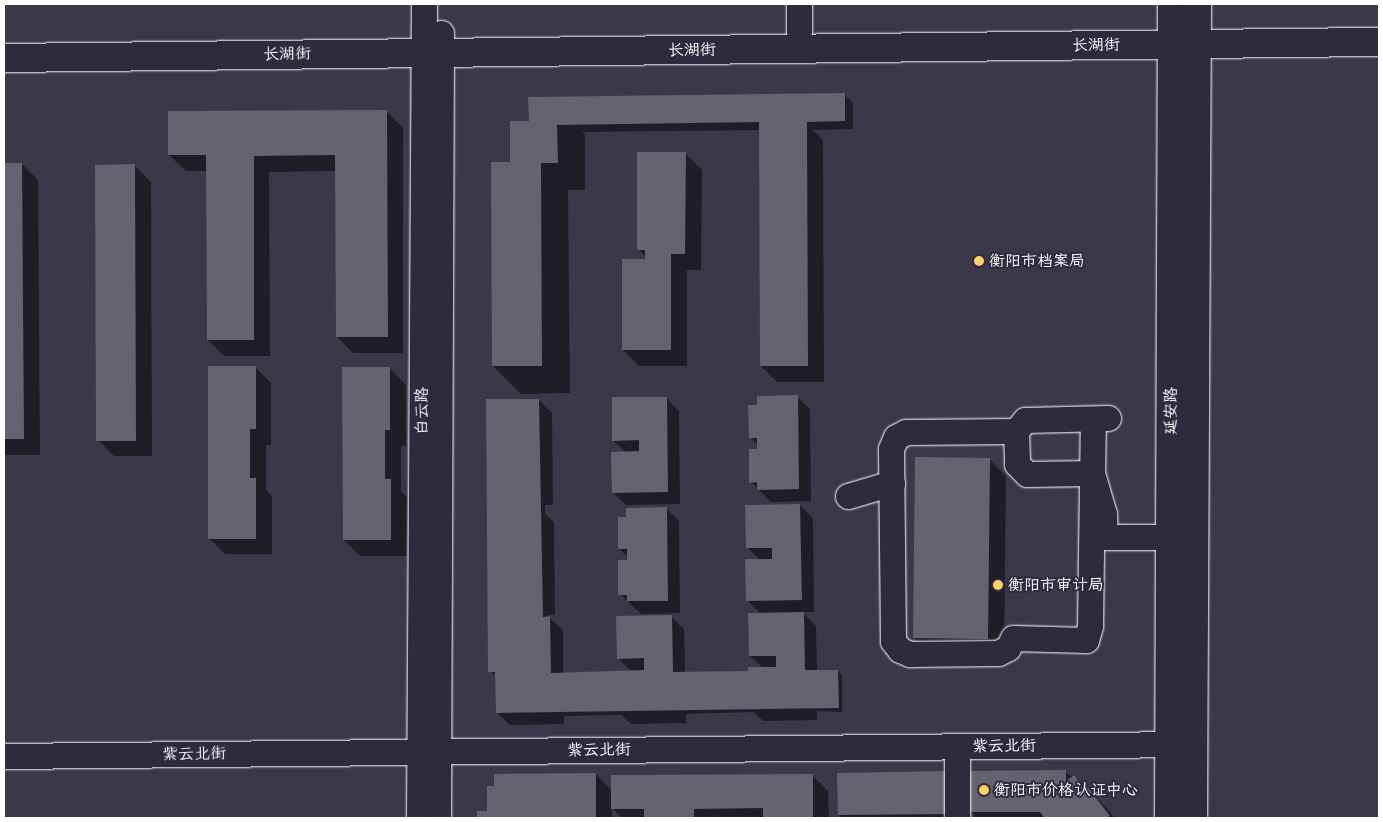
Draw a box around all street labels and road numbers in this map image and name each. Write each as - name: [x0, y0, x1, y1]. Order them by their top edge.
- street label: 长湖街: [1072, 35, 1120, 55]
- street label: 长湖街: [668, 40, 716, 60]
- street label: 长湖街: [263, 44, 311, 64]
- street label: 白云路: [412, 387, 432, 435]
- street label: 延安路: [1161, 387, 1181, 435]
- street label: 紫云北街: [972, 736, 1036, 756]
- street label: 紫云北街: [567, 740, 631, 760]
- street label: 紫云北街: [162, 744, 226, 764]

